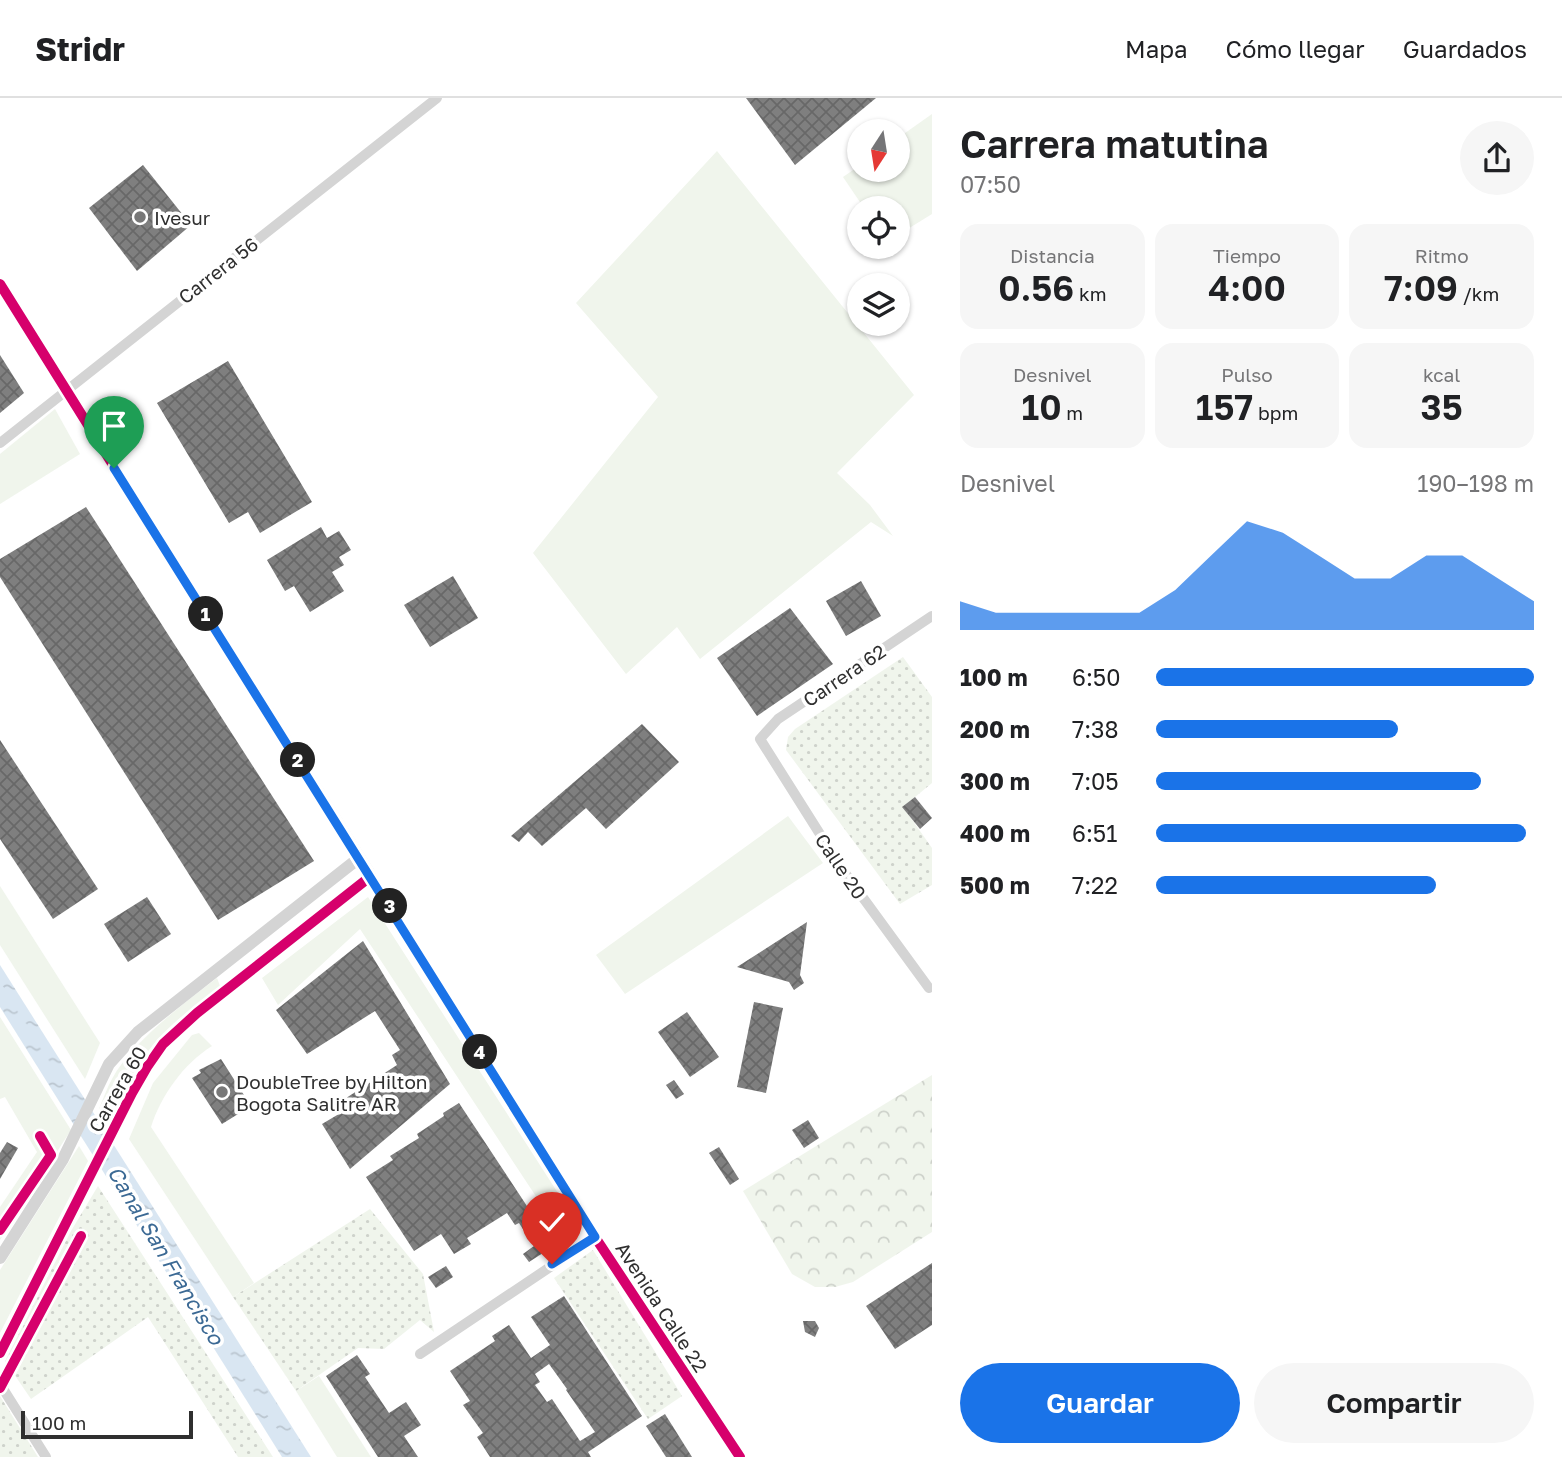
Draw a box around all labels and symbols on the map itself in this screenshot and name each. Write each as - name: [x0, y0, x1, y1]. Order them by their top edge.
- north arrow: [847, 119, 910, 182]
- place label: Ivesur: [154, 206, 211, 229]
- marker: Ivesur: [132, 209, 148, 225]
- street label: Carrera 56: [174, 232, 262, 308]
- pin: [84, 396, 144, 468]
- pin: 1: [188, 596, 224, 632]
- street label: Carrera 62: [798, 639, 890, 711]
- pin: 2: [280, 742, 316, 778]
- street label: Calle 20: [811, 829, 871, 903]
- pin: 3: [372, 888, 408, 924]
- pin: 4: [462, 1034, 498, 1070]
- street label: Carrera 60: [83, 1042, 151, 1136]
- place label: DoubleTree by Hilton Bogota Salitre AR: [236, 1070, 427, 1115]
- marker: DoubleTree by Hilton Bogota Salitre AR: [214, 1084, 230, 1100]
- water label: Canal San Francisco: [102, 1161, 230, 1350]
- pin: [522, 1192, 582, 1264]
- street label: Avenida Calle 22: [611, 1238, 713, 1376]
- scale bar: [21, 1408, 192, 1440]

